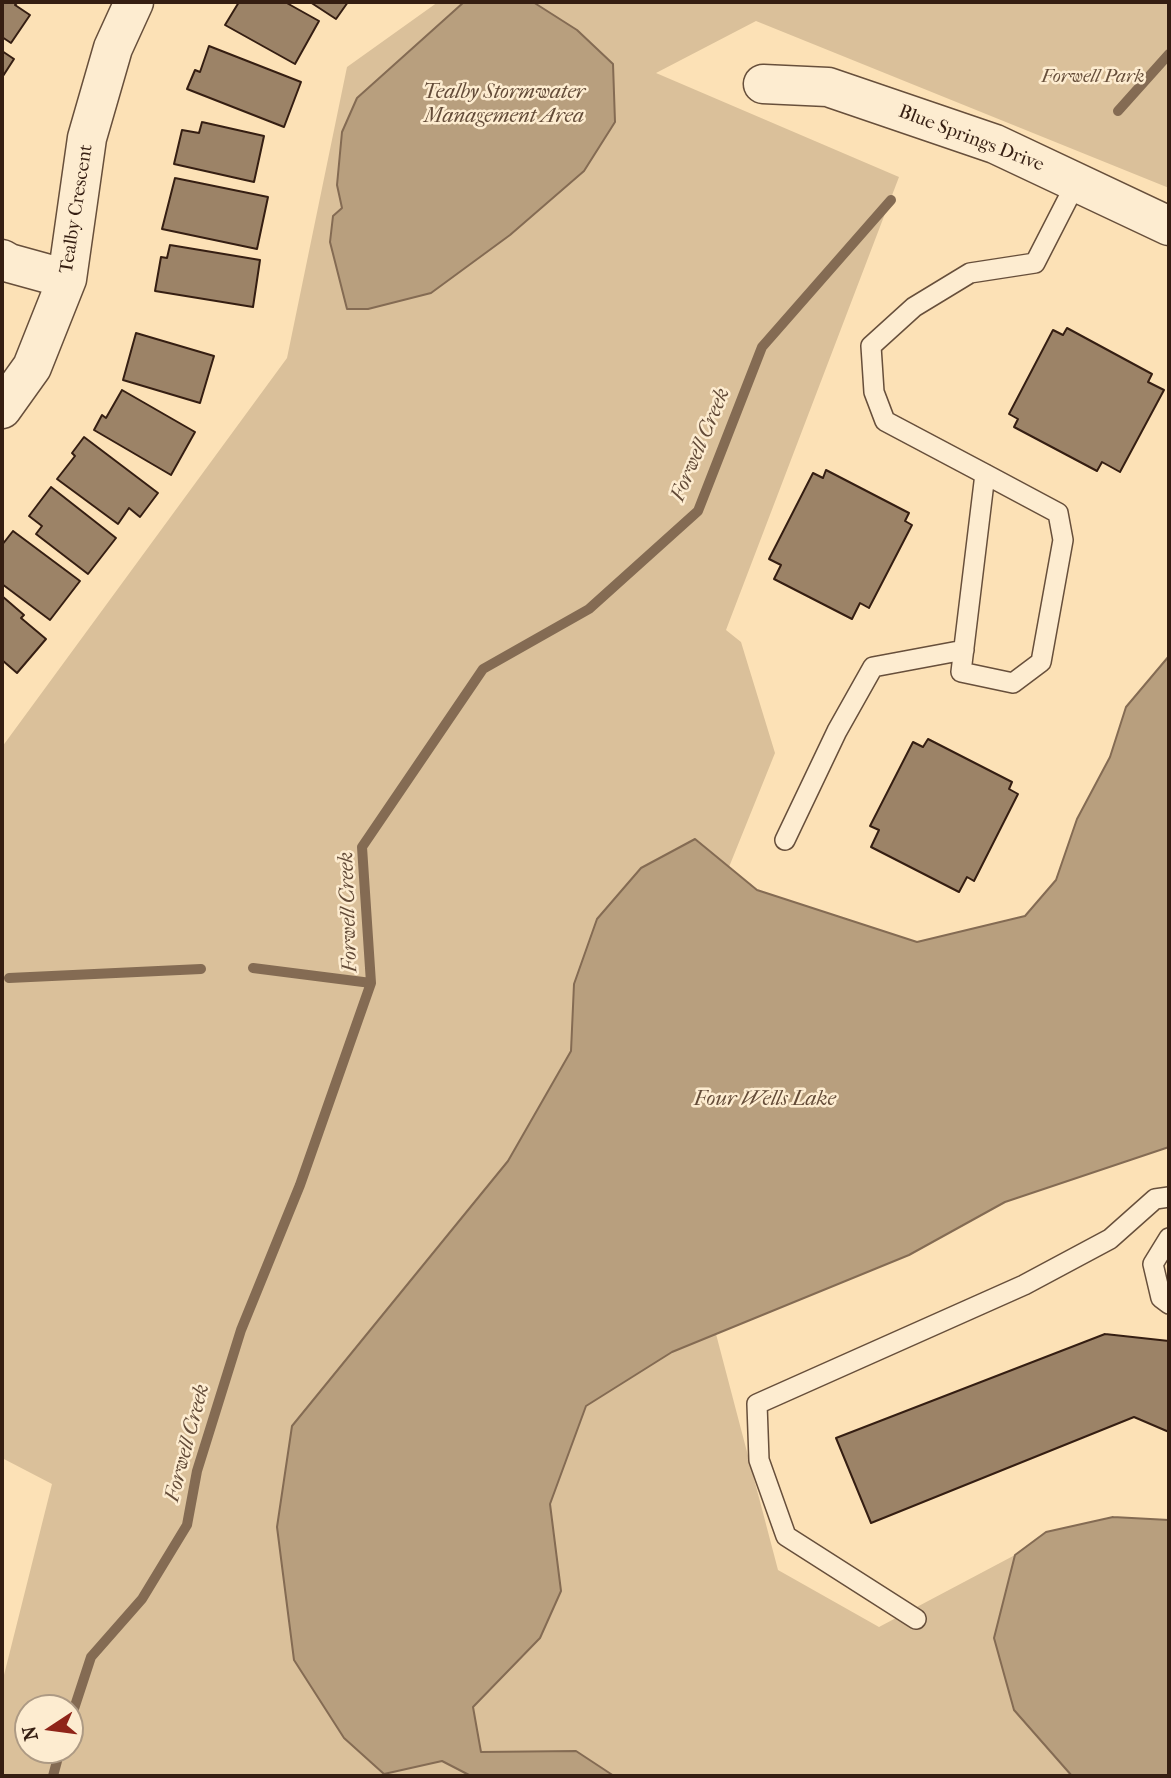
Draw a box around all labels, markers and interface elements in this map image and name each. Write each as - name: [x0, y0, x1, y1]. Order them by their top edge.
- park label: Forwell Park: [1042, 66, 1144, 88]
- water label: Tealby Stormwater Management Area: [423, 80, 585, 130]
- street label: Blue Springs Drive: [895, 101, 1047, 177]
- street label: Tealby Crescent: [56, 143, 98, 275]
- water label: Forwell Creek: [666, 385, 736, 505]
- water label: Forwell Creek: [334, 851, 364, 973]
- water label: Four Wells Lake: [694, 1087, 836, 1113]
- water label: Forwell Creek: [160, 1381, 216, 1505]
- north arrow: [14, 1694, 84, 1764]
- text: N: [18, 1724, 43, 1743]

